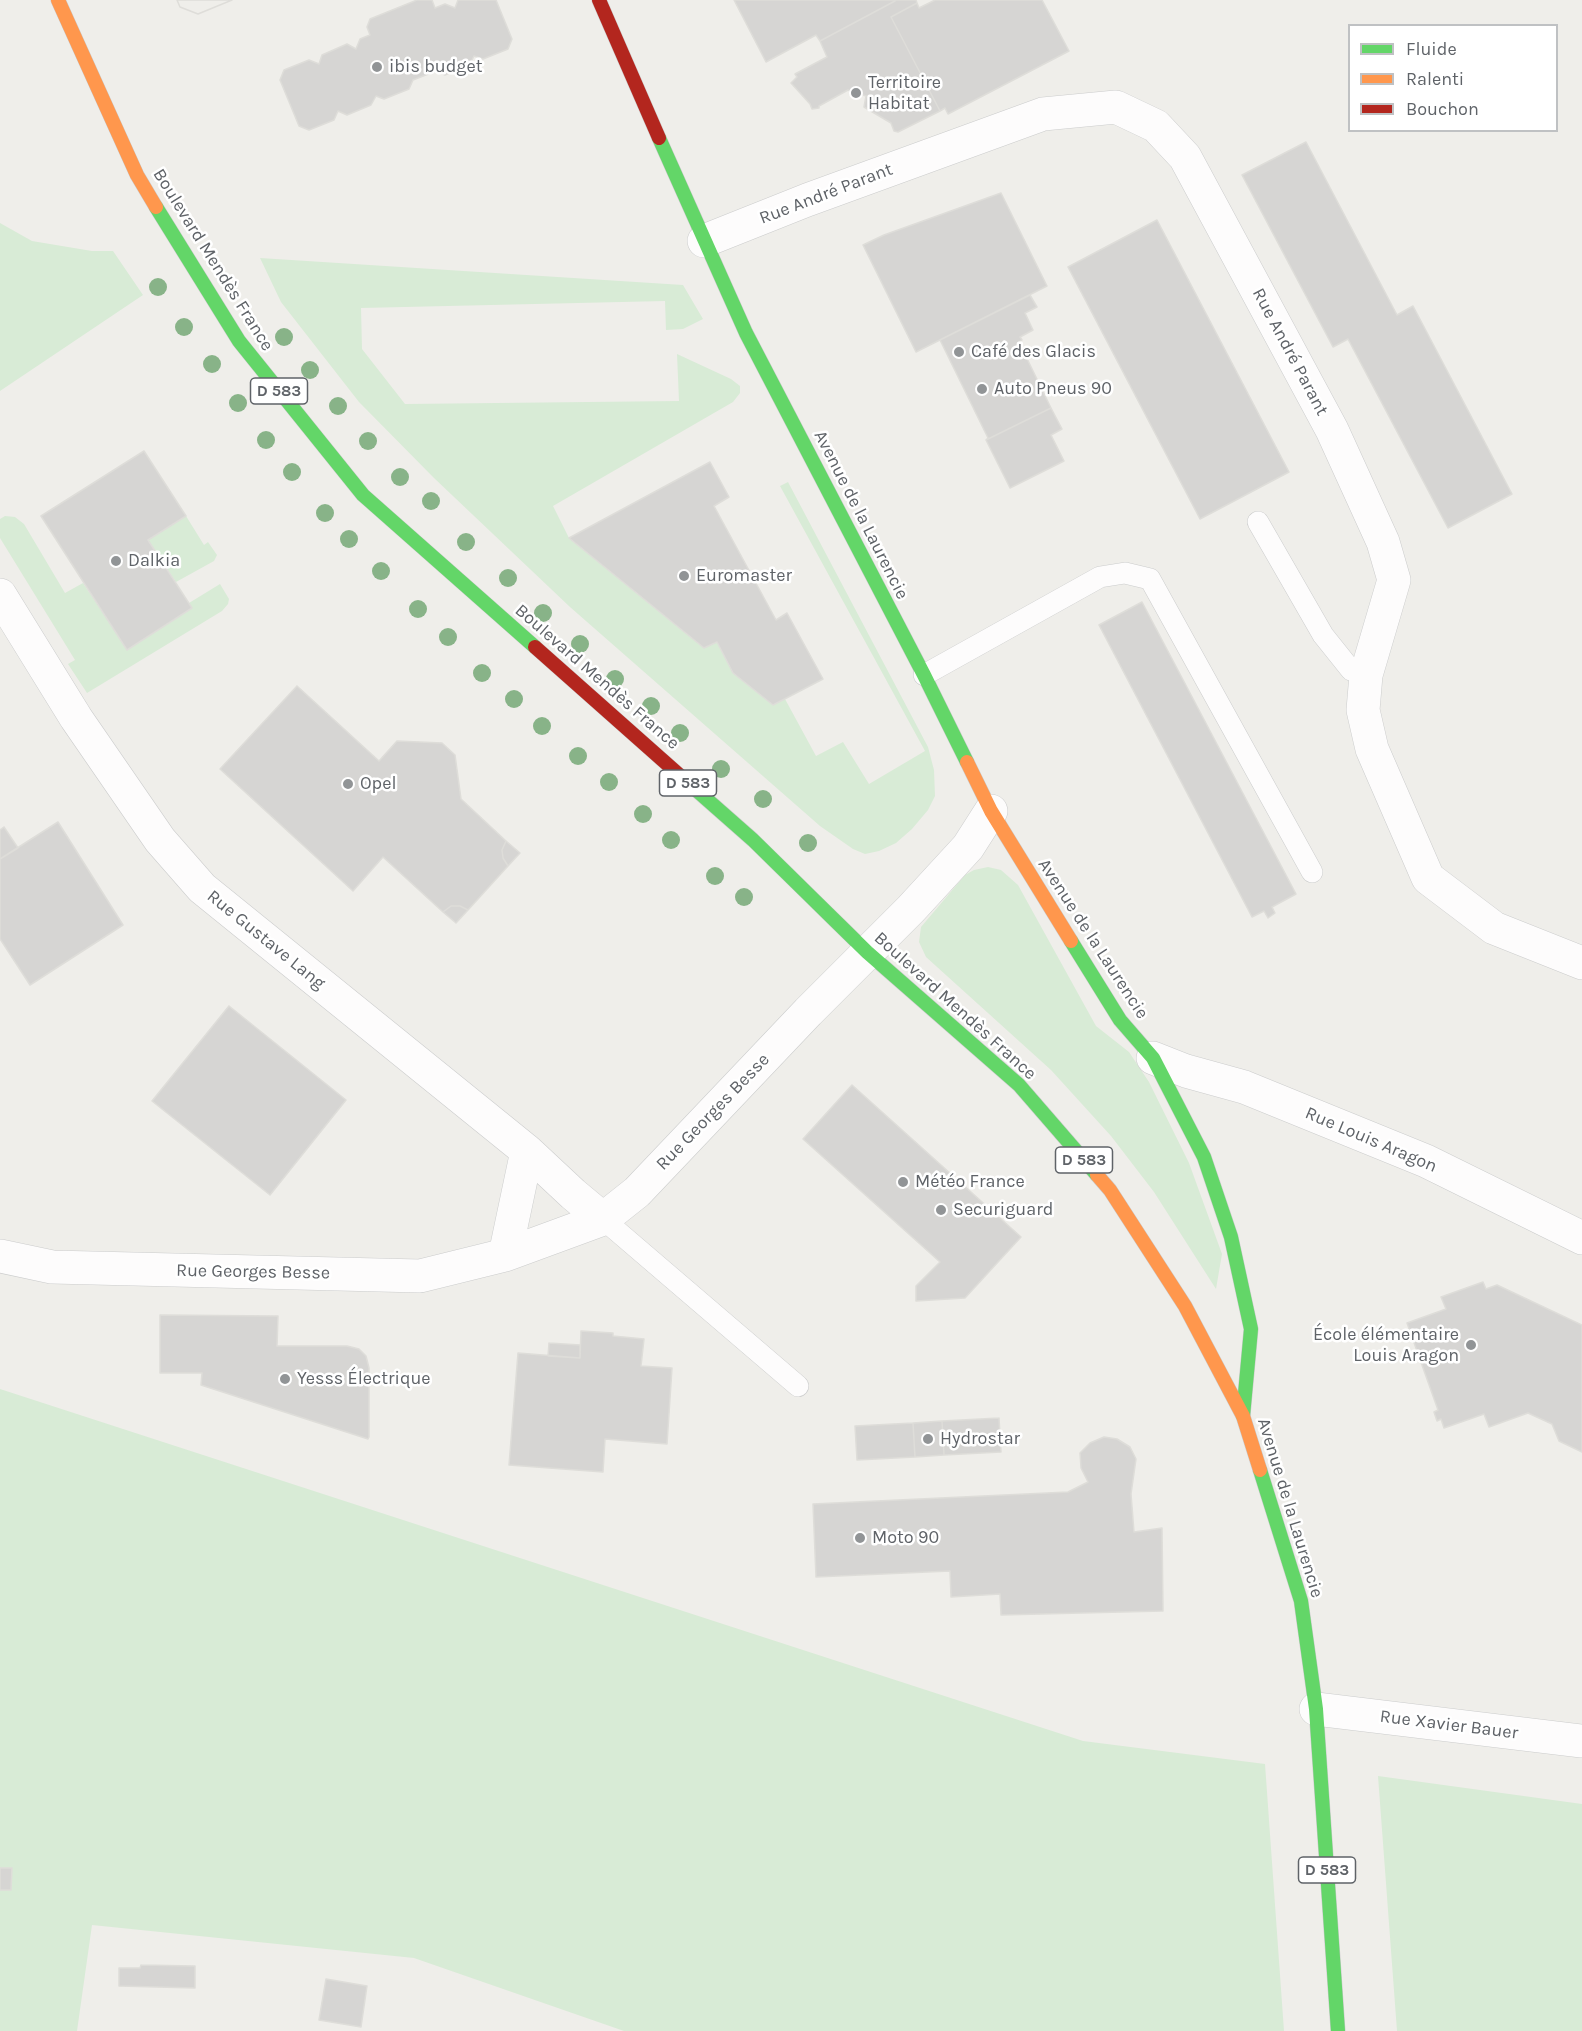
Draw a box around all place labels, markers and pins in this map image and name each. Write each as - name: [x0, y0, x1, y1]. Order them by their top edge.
- place label: ibis budget: [389, 56, 483, 78]
- marker: ibis budget: [370, 60, 384, 74]
- place label: Territoire Habitat: [868, 72, 941, 115]
- marker: Territoire Habitat: [849, 86, 863, 100]
- place label: Café des Glacis: [971, 341, 1096, 363]
- marker: Café des Glacis: [952, 345, 966, 359]
- place label: Auto Pneus 90: [994, 378, 1112, 400]
- marker: Auto Pneus 90: [975, 382, 989, 396]
- place label: Dalkia: [128, 550, 180, 572]
- marker: Dalkia: [109, 554, 123, 568]
- place label: Euromaster: [696, 565, 792, 587]
- marker: Euromaster: [677, 569, 691, 583]
- place label: Opel: [360, 773, 396, 795]
- marker: Opel: [341, 777, 355, 791]
- place label: Météo France: [915, 1171, 1025, 1193]
- marker: Météo France: [896, 1175, 910, 1189]
- place label: Securiguard: [953, 1199, 1053, 1221]
- marker: Securiguard: [934, 1203, 948, 1217]
- place label: École élémentaire Louis Aragon: [1313, 1324, 1459, 1366]
- marker: École élémentaire Louis Aragon: [1464, 1338, 1478, 1352]
- place label: Yesss Électrique: [297, 1368, 431, 1390]
- marker: Yesss Électrique: [278, 1372, 292, 1386]
- place label: Hydrostar: [940, 1428, 1020, 1450]
- marker: Hydrostar: [921, 1432, 935, 1446]
- place label: Moto 90: [872, 1527, 939, 1549]
- marker: Moto 90: [853, 1531, 867, 1545]

